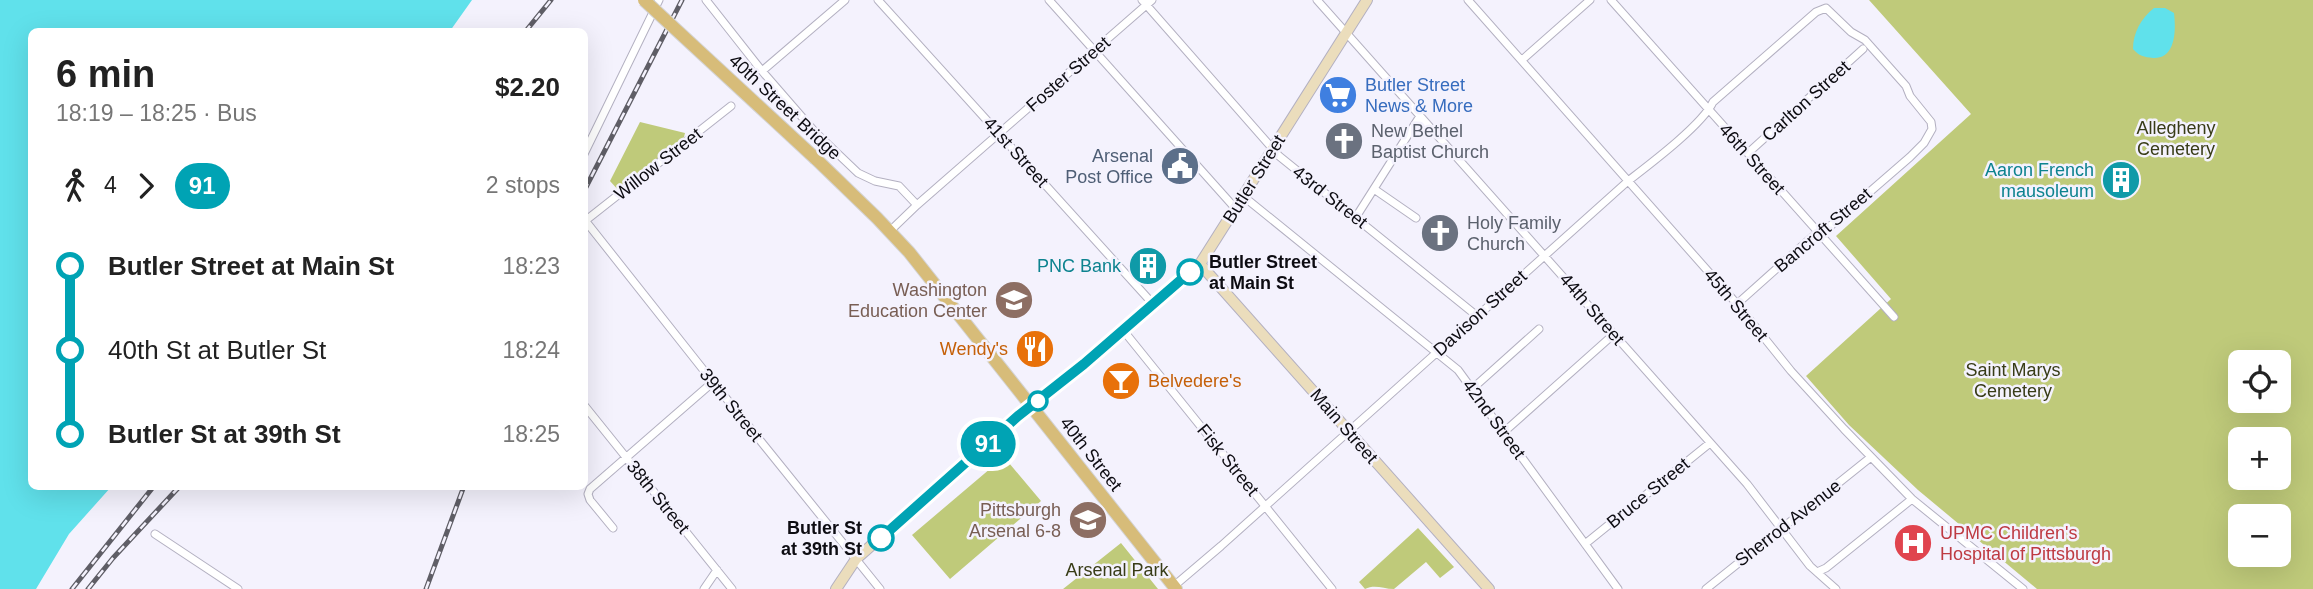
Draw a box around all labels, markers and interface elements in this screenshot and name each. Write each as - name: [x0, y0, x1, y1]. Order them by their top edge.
- street label: Foster Street: [1022, 32, 1114, 116]
- street label: 40th Street Bridge: [725, 50, 845, 164]
- text: 6 min: [56, 53, 155, 95]
- street label: Carlton Street: [1758, 56, 1854, 146]
- text: $2.20: [495, 72, 560, 102]
- supermarket icon: Butler Street News & More: [1317, 74, 1359, 116]
- place label: Butler Street News & More: [1365, 75, 1473, 116]
- text: 18:19 – 18:25 · Bus: [56, 100, 257, 126]
- street label: 41st Street: [979, 113, 1053, 191]
- park label: Allegheny Cemetery: [2136, 118, 2216, 159]
- church icon: New Bethel Baptist Church: [1323, 120, 1365, 162]
- street label: 46th Street: [1715, 120, 1789, 198]
- place label: New Bethel Baptist Church: [1371, 121, 1489, 162]
- street label: Willow Street: [610, 124, 706, 204]
- street label: Butler Street: [1219, 131, 1289, 227]
- public building icon: Arsenal Post Office: [1159, 145, 1201, 187]
- place label: Arsenal Post Office: [1065, 146, 1153, 187]
- building icon: Aaron French mausoleum: [2100, 159, 2142, 201]
- place label: Aaron French mausoleum: [1985, 160, 2094, 201]
- street label: 43rd Street: [1289, 162, 1371, 232]
- icon: walk: [56, 167, 94, 205]
- icon: forward: [127, 167, 165, 205]
- text: 4: [104, 172, 117, 198]
- text: 91: [189, 172, 216, 199]
- text: 2 stops: [486, 172, 560, 198]
- street label: Bancroft Street: [1771, 184, 1875, 276]
- church icon: Holy Family Church: [1419, 212, 1461, 254]
- place label: Holy Family Church: [1467, 213, 1561, 254]
- building icon: PNC Bank: [1127, 245, 1169, 287]
- text: Butler Street at Main St: [108, 251, 394, 281]
- place label: Butler Street at Main St: [1209, 252, 1317, 293]
- text: 18:23: [502, 253, 560, 279]
- place label: PNC Bank: [1037, 256, 1122, 276]
- marker: Butler Street at Main St: [1177, 259, 1203, 285]
- street label: 45th Street: [1700, 265, 1772, 345]
- street label: Davison Street: [1429, 266, 1531, 360]
- street label: 44th Street: [1556, 269, 1628, 349]
- school or university icon: Washington Education Center: [993, 279, 1035, 321]
- place label: Washington Education Center: [848, 280, 987, 321]
- restaurant icon: Wendy's: [1014, 328, 1056, 370]
- text: 40th St at Butler St: [108, 335, 326, 365]
- text: 18:24: [502, 337, 560, 363]
- place label: Wendy's: [940, 339, 1008, 359]
- map controls: [2228, 350, 2291, 567]
- button: locate: [2228, 350, 2291, 413]
- bar icon: Belvedere's: [1100, 360, 1142, 402]
- park label: Saint Marys Cemetery: [1965, 360, 2061, 401]
- street label: 39th Street: [696, 364, 766, 446]
- place label: Belvedere's: [1148, 371, 1242, 391]
- street label: 42nd Street: [1459, 375, 1529, 463]
- street label: Main Street: [1306, 385, 1382, 467]
- unlabelled marker: [1028, 391, 1048, 411]
- street label: 40th Street: [1056, 413, 1126, 495]
- text: Butler St at 39th St: [108, 419, 341, 449]
- street label: Fisk Street: [1193, 420, 1263, 500]
- text: 18:25: [502, 421, 560, 447]
- line badge: 91: [956, 421, 1020, 467]
- button: +: [2228, 427, 2291, 490]
- text: 91: [975, 430, 1001, 457]
- street label: Bruce Street: [1603, 454, 1693, 532]
- street label: 38th Street: [623, 456, 693, 538]
- street label: Sherrod Avenue: [1731, 475, 1845, 571]
- school or university icon: Pittsburgh Arsenal 6-8: [1067, 499, 1109, 541]
- place label: Pittsburgh Arsenal 6-8: [969, 500, 1061, 541]
- button: −: [2228, 504, 2291, 567]
- place label: Butler St at 39th St: [781, 518, 862, 559]
- hospital icon: UPMC Children's Hospital of Pittsburgh: [1892, 522, 1934, 564]
- place label: UPMC Children's Hospital of Pittsburgh: [1940, 523, 2111, 564]
- marker: Butler St at 39th St: [868, 525, 894, 551]
- park label: Arsenal Park: [1065, 560, 1170, 580]

